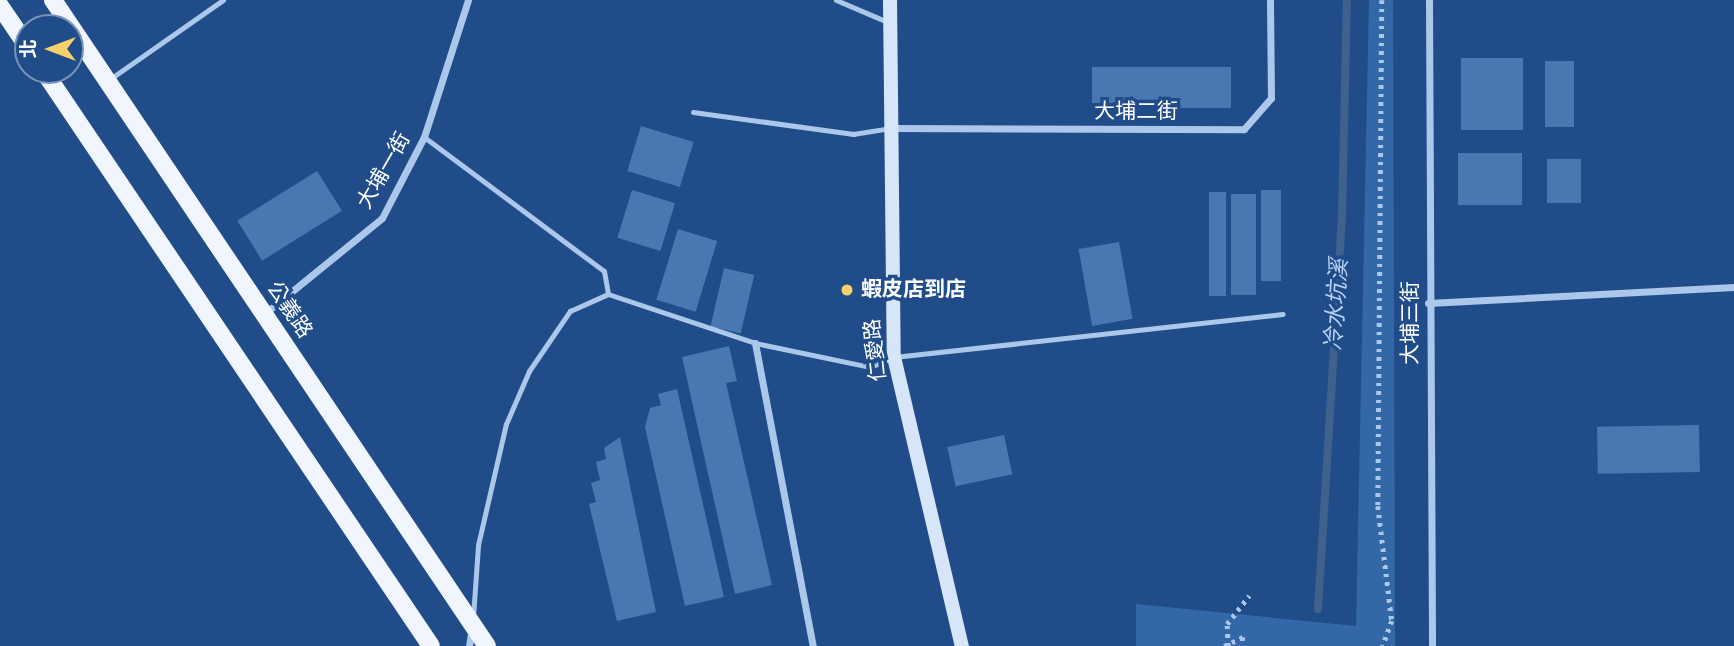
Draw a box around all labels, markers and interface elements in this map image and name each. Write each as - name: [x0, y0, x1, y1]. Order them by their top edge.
- north arrow: [14, 14, 84, 84]
- text: 北: [18, 40, 41, 59]
- street label: 大埔二街: [1094, 99, 1178, 125]
- street label: 大埔一街: [352, 128, 416, 214]
- water label: 冷水坑溪: [1320, 258, 1354, 352]
- street label: 公義路: [261, 277, 317, 343]
- place label: 蝦皮店到店: [861, 277, 966, 303]
- street label: 大埔三街: [1398, 281, 1424, 365]
- marker: 蝦皮店到店: [839, 282, 855, 298]
- street label: 仁愛路: [860, 317, 892, 383]

